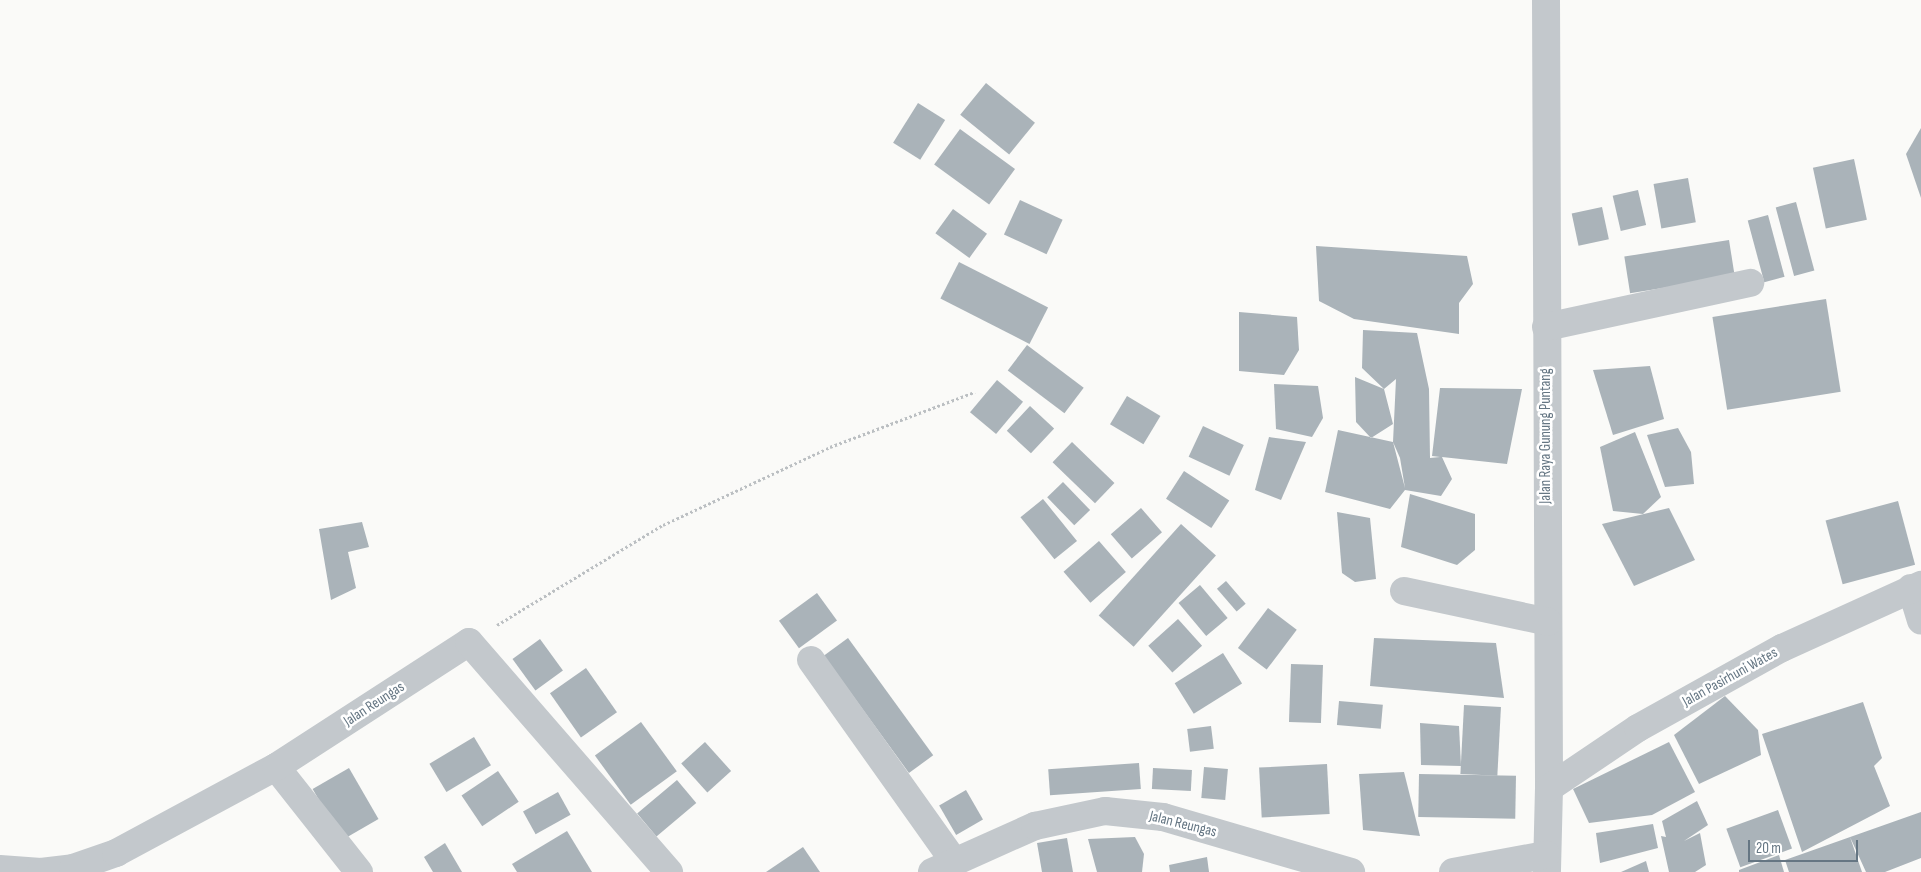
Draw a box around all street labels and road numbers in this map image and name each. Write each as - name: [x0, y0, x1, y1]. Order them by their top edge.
- street label: Jalan Raya Gunung Puntang: [1537, 368, 1555, 504]
- street label: Jalan Pasirhuni Wates: [1679, 643, 1781, 711]
- street label: Jalan Reungas: [340, 678, 408, 730]
- street label: Jalan Reungas: [1148, 807, 1218, 841]

